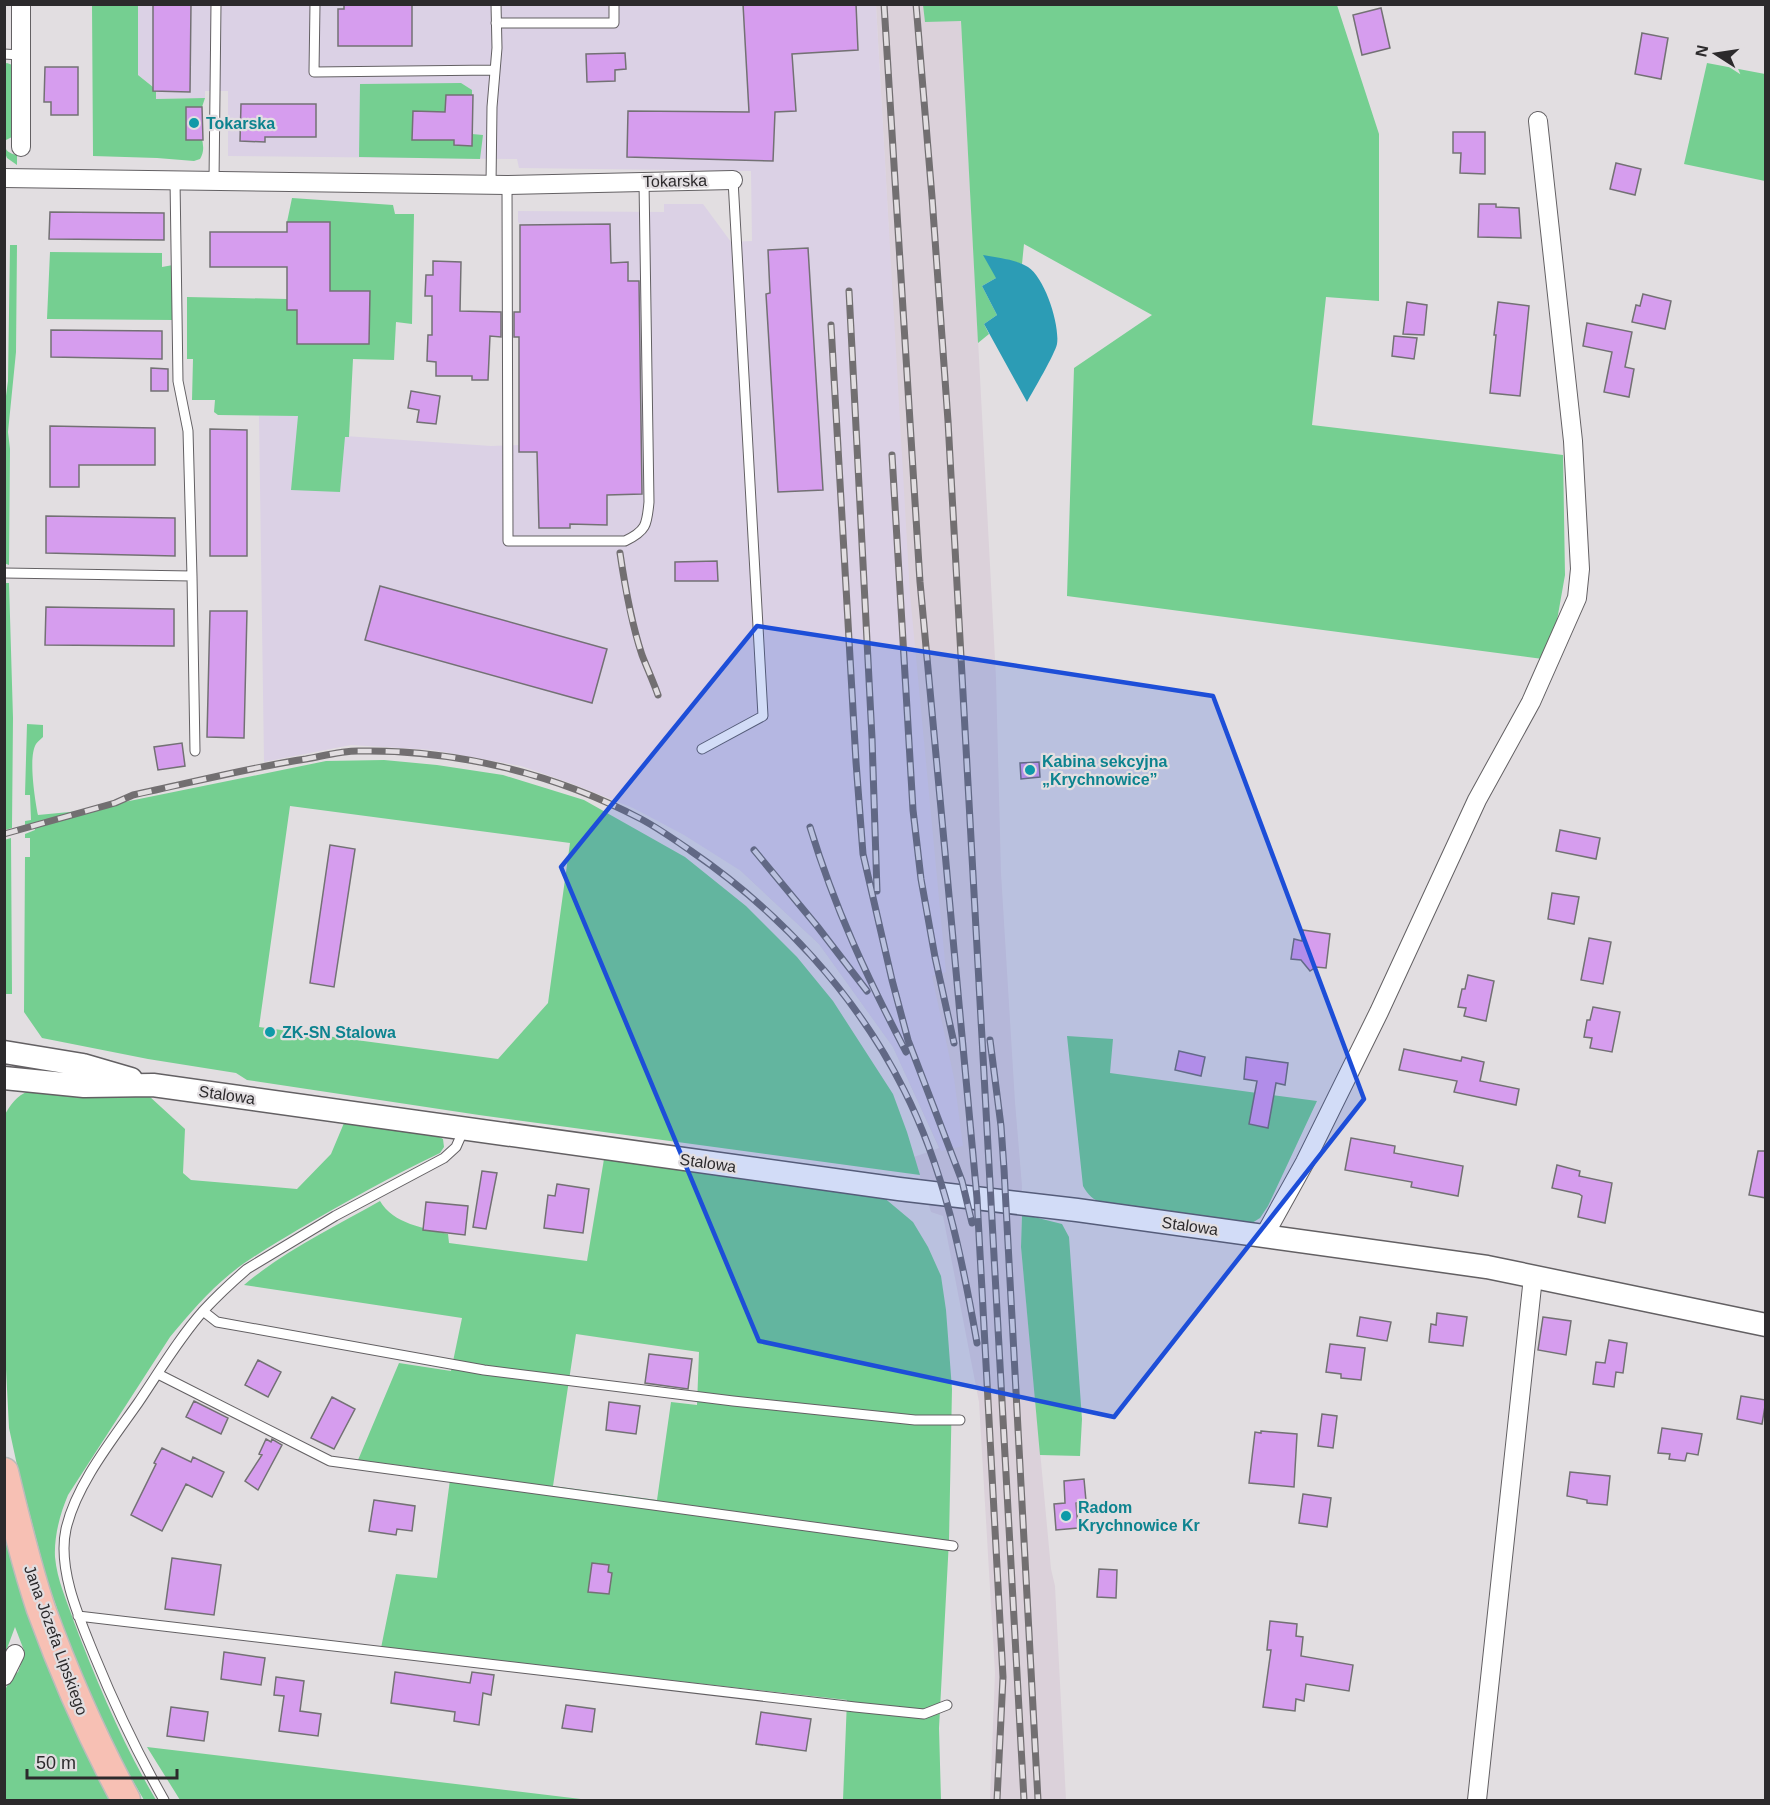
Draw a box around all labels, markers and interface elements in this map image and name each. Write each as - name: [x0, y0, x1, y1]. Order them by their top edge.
- north arrow: [1686, 24, 1746, 84]
- text: N: [1692, 44, 1711, 58]
- place label: Tokarska: [206, 115, 275, 132]
- marker: Tokarska: [187, 116, 201, 130]
- street label: Tokarska: [643, 172, 707, 190]
- place label: Kabina sekcyjna „Krychnowice”: [1042, 753, 1168, 788]
- marker: Kabina sekcyjna „Krychnowice”: [1023, 763, 1037, 777]
- place label: ZK-SN Stalowa: [282, 1024, 396, 1041]
- marker: ZK-SN Stalowa: [263, 1025, 277, 1039]
- street label: Stalowa: [198, 1083, 256, 1107]
- street label: Stalowa: [679, 1151, 737, 1175]
- street label: Stalowa: [1161, 1214, 1219, 1238]
- place label: Radom Krychnowice Kr: [1078, 1499, 1200, 1534]
- marker: Radom Krychnowice Kr: [1059, 1509, 1073, 1523]
- street label: Jana Józefa Lipskiego: [21, 1563, 91, 1717]
- scale bar: [27, 1742, 177, 1780]
- text: 50 m: [36, 1753, 76, 1773]

